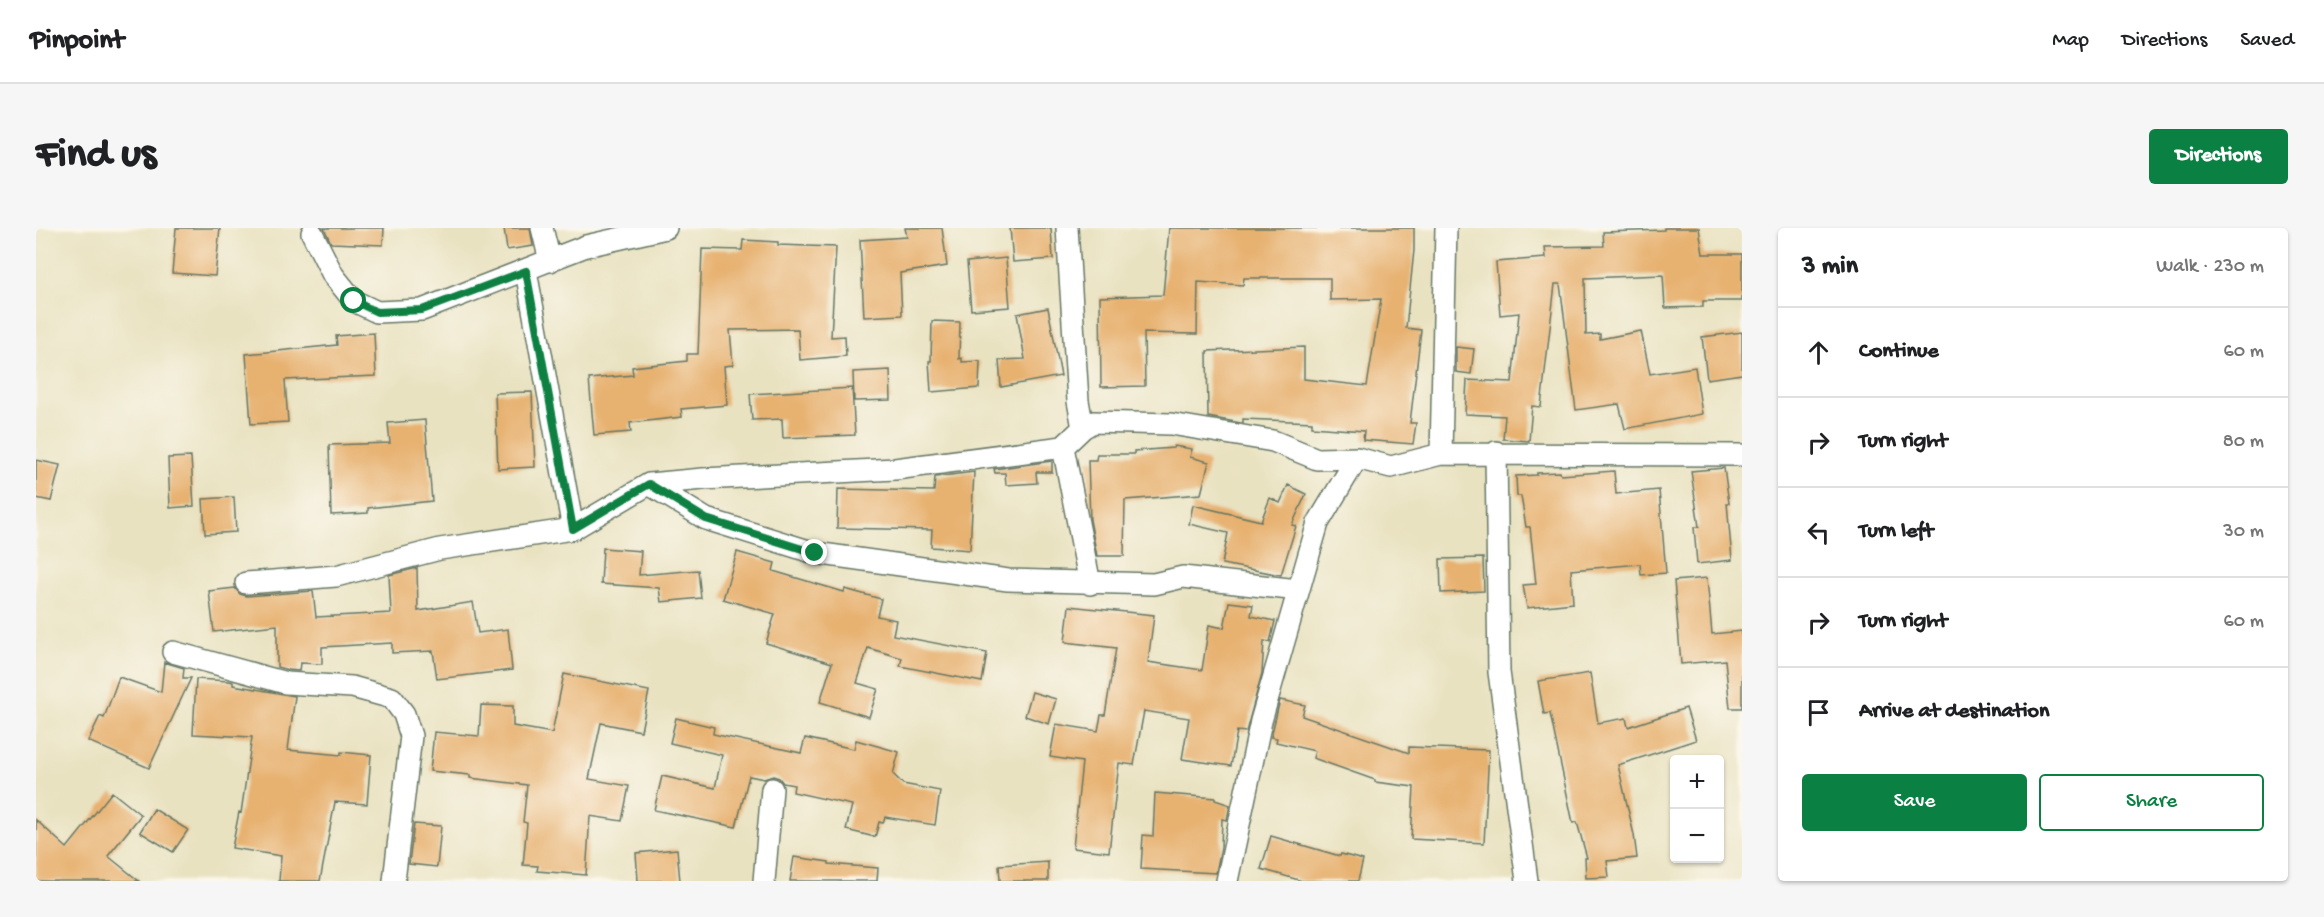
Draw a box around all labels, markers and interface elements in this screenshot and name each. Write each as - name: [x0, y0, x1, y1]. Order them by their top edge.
- text: Pinpoint: [30, 25, 124, 58]
- text: Map: [2052, 29, 2089, 54]
- text: Directions: [2122, 29, 2207, 54]
- text: Saved: [2240, 29, 2294, 54]
- button: Directions: [2149, 129, 2288, 184]
- text: Find us: [36, 132, 156, 181]
- text: 3 min: [1802, 252, 1858, 283]
- text: Walk · 230 m: [2156, 256, 2264, 279]
- route start: [340, 287, 366, 313]
- icon: ahead: [1802, 336, 1835, 369]
- text: Continue: [1859, 339, 1939, 365]
- text: 60 m: [2224, 341, 2264, 364]
- icon: right: [1802, 426, 1835, 459]
- text: Turn right: [1859, 429, 1947, 455]
- text: 80 m: [2223, 431, 2264, 454]
- icon: left: [1802, 516, 1835, 549]
- text: Turn left: [1859, 519, 1933, 545]
- text: 30 m: [2223, 521, 2264, 544]
- route end: [801, 539, 827, 565]
- icon: right: [1802, 606, 1835, 639]
- text: Turn right: [1859, 609, 1947, 635]
- text: 60 m: [2224, 611, 2264, 634]
- icon: arrive: [1802, 696, 1835, 729]
- text: Arrive at destination: [1859, 699, 2049, 725]
- map controls: [1670, 755, 1724, 863]
- button: +: [1670, 755, 1724, 809]
- button: Save: [1802, 774, 2027, 831]
- button: Share: [2039, 774, 2264, 831]
- button: −: [1670, 809, 1724, 863]

